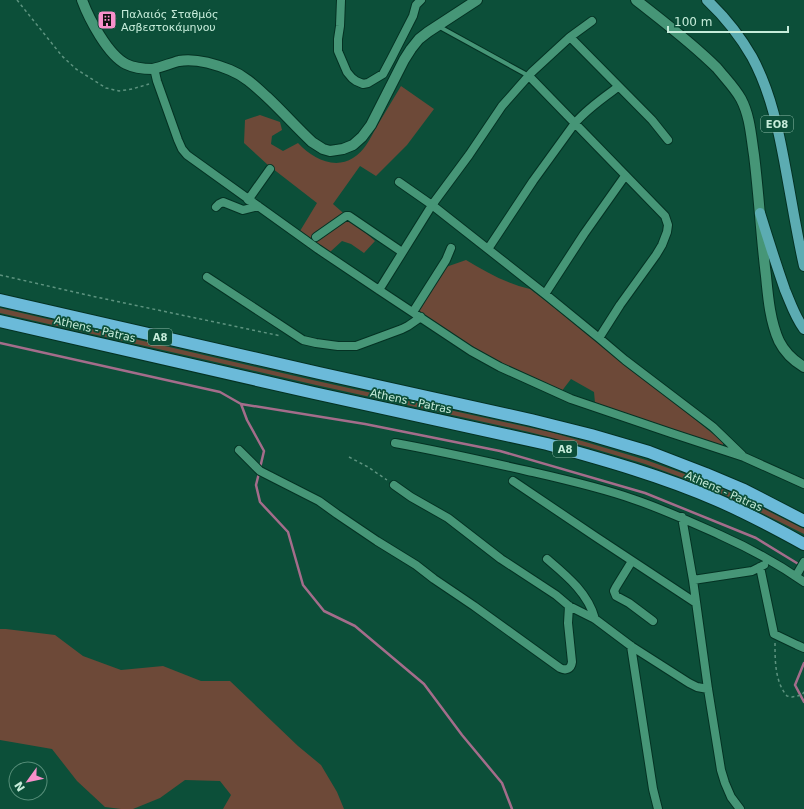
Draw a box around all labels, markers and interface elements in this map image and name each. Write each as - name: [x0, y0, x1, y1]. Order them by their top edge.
- place label: Παλαιός Σταθμός Ασβεστοκάμηνου: [121, 8, 218, 34]
- scale bar: [668, 8, 788, 34]
- building icon: Παλαιός Σταθμός Ασβεστοκάμηνου: [96, 9, 118, 31]
- text: 100 m: [674, 15, 712, 29]
- road number: ΕΟ8: [761, 116, 793, 132]
- street label: Athens - Patras: [53, 314, 137, 345]
- road number: Α8: [148, 329, 172, 345]
- street label: Athens - Patras: [369, 386, 453, 417]
- road number: Α8: [553, 441, 577, 457]
- street label: Athens - Patras: [683, 469, 765, 514]
- north arrow: [8, 761, 48, 801]
- text: N: [12, 779, 28, 794]

